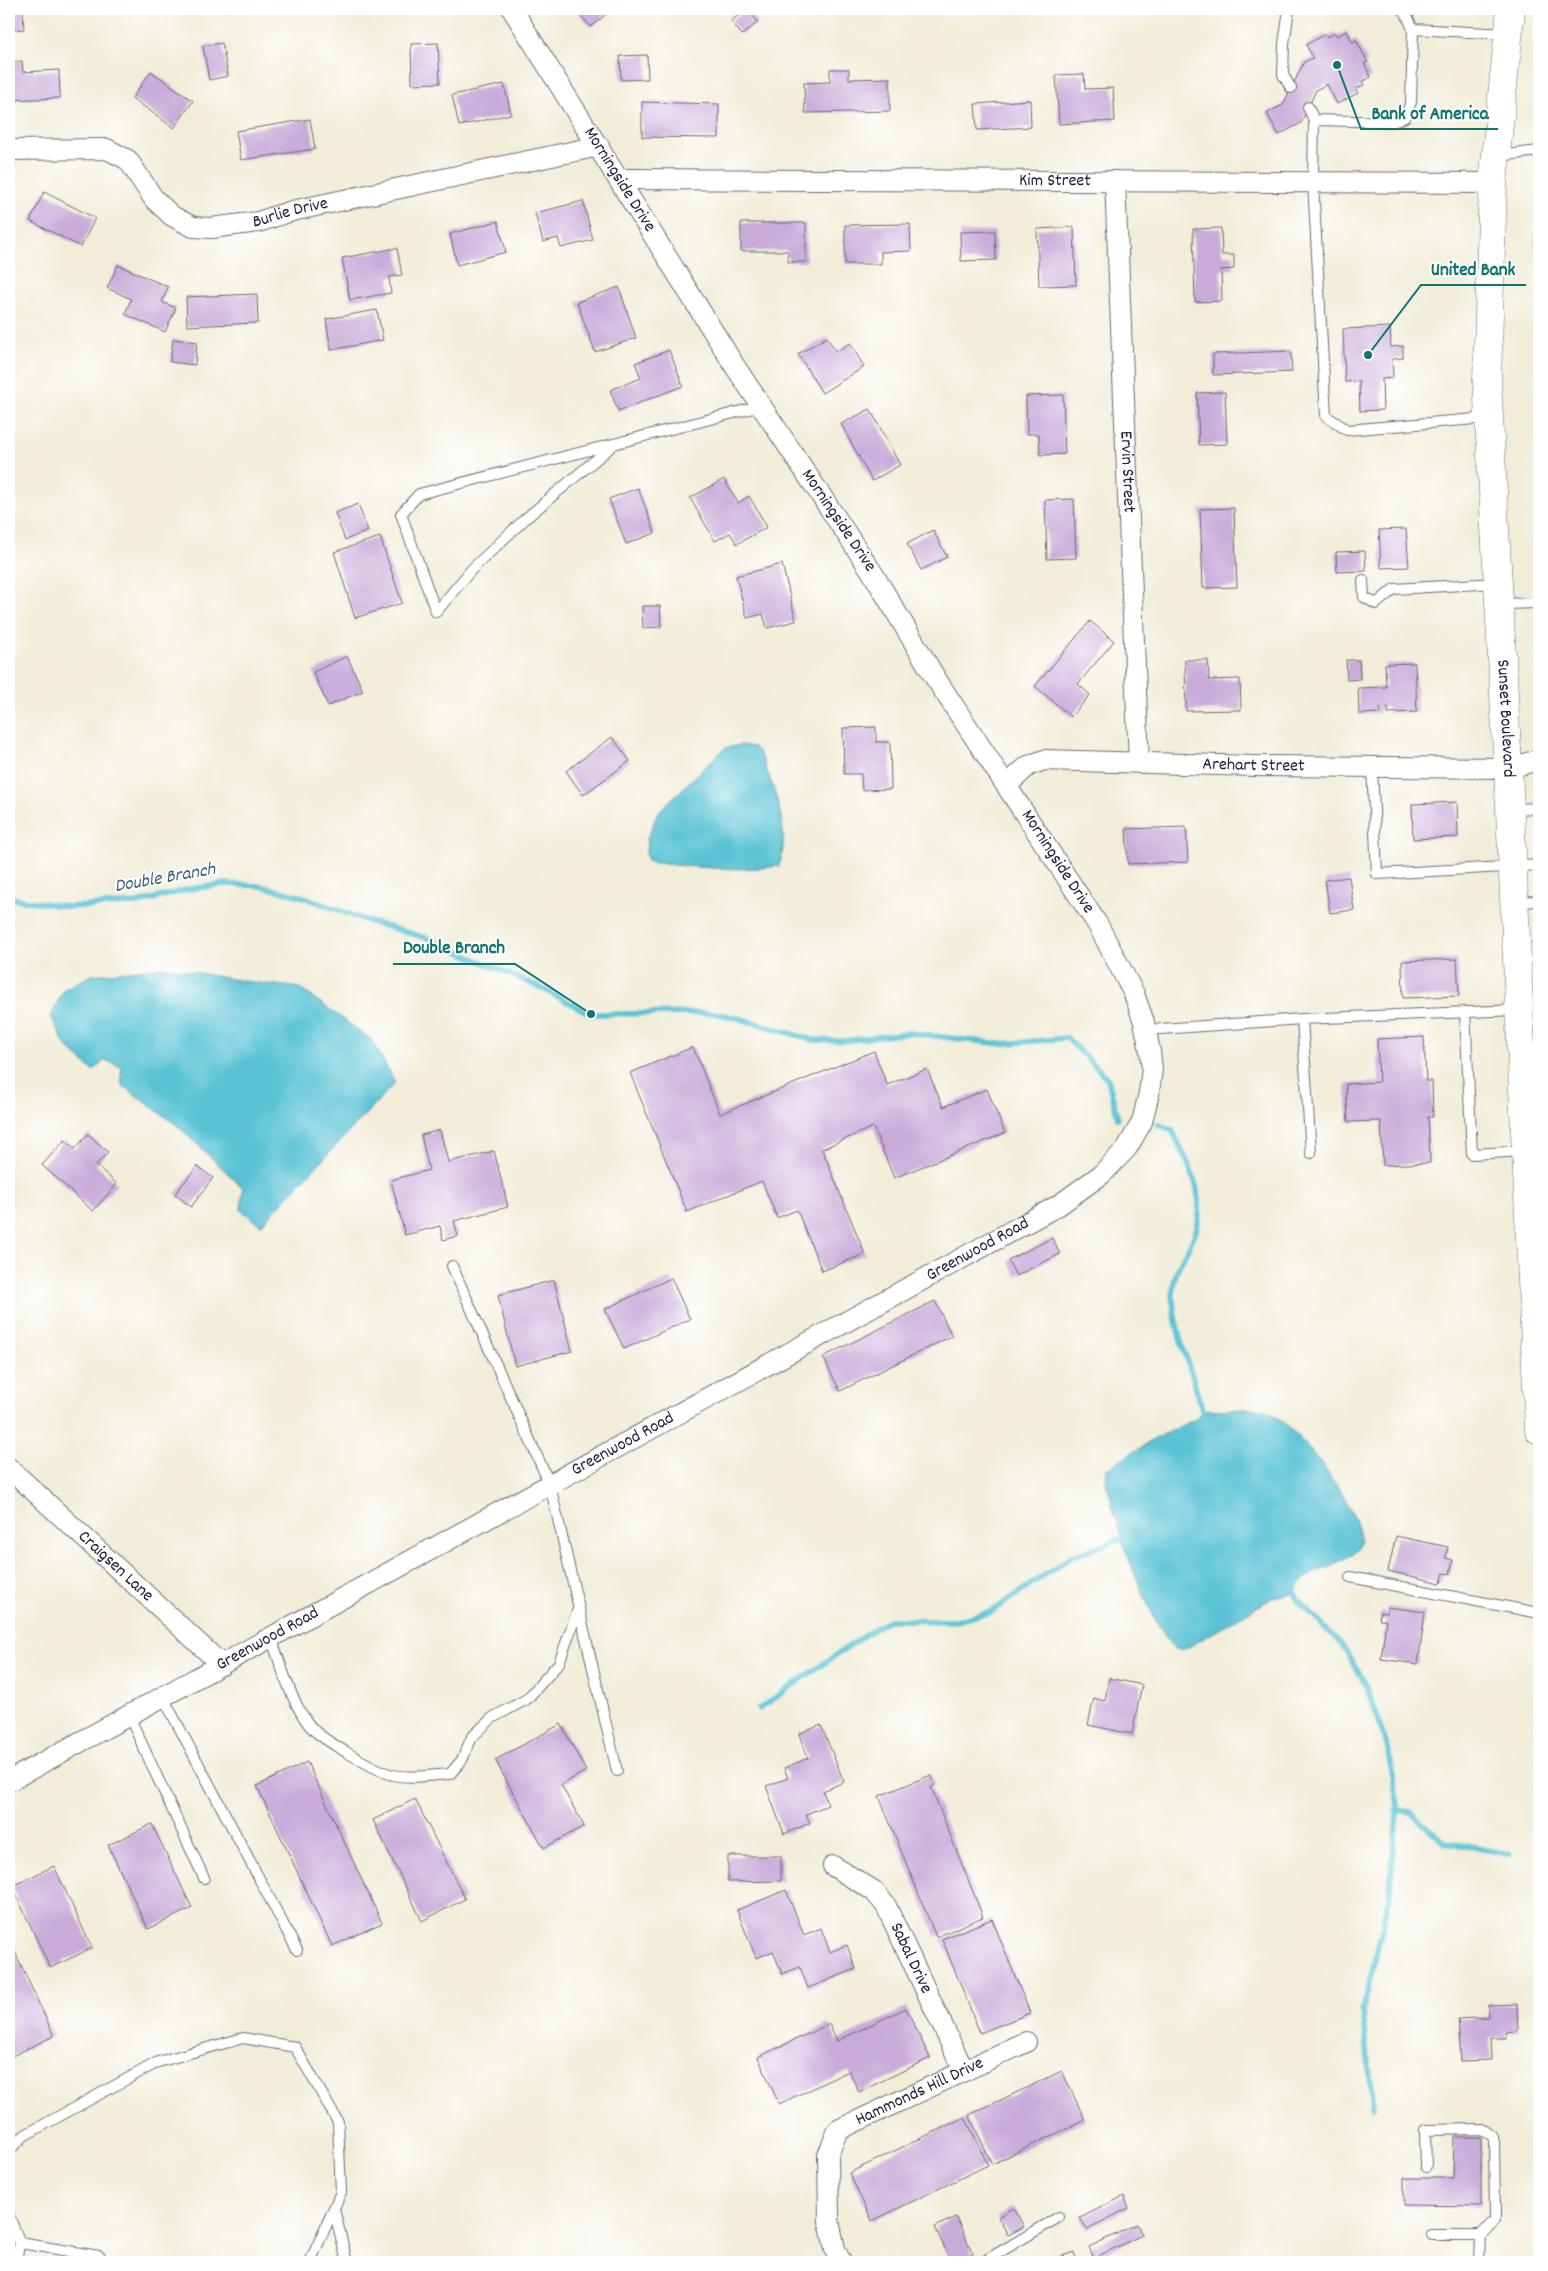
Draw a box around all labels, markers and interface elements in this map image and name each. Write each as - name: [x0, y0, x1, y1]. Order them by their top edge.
- callout: Bank of America: [1361, 95, 1498, 129]
- text: Bank of America: [1371, 102, 1490, 129]
- street label: Morningside Drive: [577, 123, 661, 237]
- street label: Kim Street: [1019, 168, 1091, 194]
- street label: Burlie Drive: [251, 191, 330, 235]
- callout: United Bank: [1421, 251, 1526, 285]
- text: United Bank: [1431, 258, 1515, 285]
- street label: Ervin Street: [1113, 430, 1141, 514]
- street label: Morningside Drive: [794, 465, 882, 577]
- street label: Sunset Boulevard: [1490, 659, 1521, 778]
- street label: Arehart Street: [1202, 752, 1305, 779]
- street label: Morningside Drive: [1014, 805, 1100, 919]
- water label: Double Branch: [112, 857, 219, 901]
- callout: Double Branch: [393, 930, 515, 964]
- text: Double Branch: [403, 936, 505, 963]
- street label: Greenwood Road: [922, 1211, 1034, 1288]
- street label: Greenwood Road: [567, 1406, 679, 1483]
- street label: Craigsen Lane: [72, 1525, 159, 1608]
- street label: Greenwood Road: [212, 1601, 324, 1677]
- street label: Sabal Drive: [883, 1919, 938, 1998]
- street label: Hammonds Hill Drive: [851, 2051, 988, 2133]

